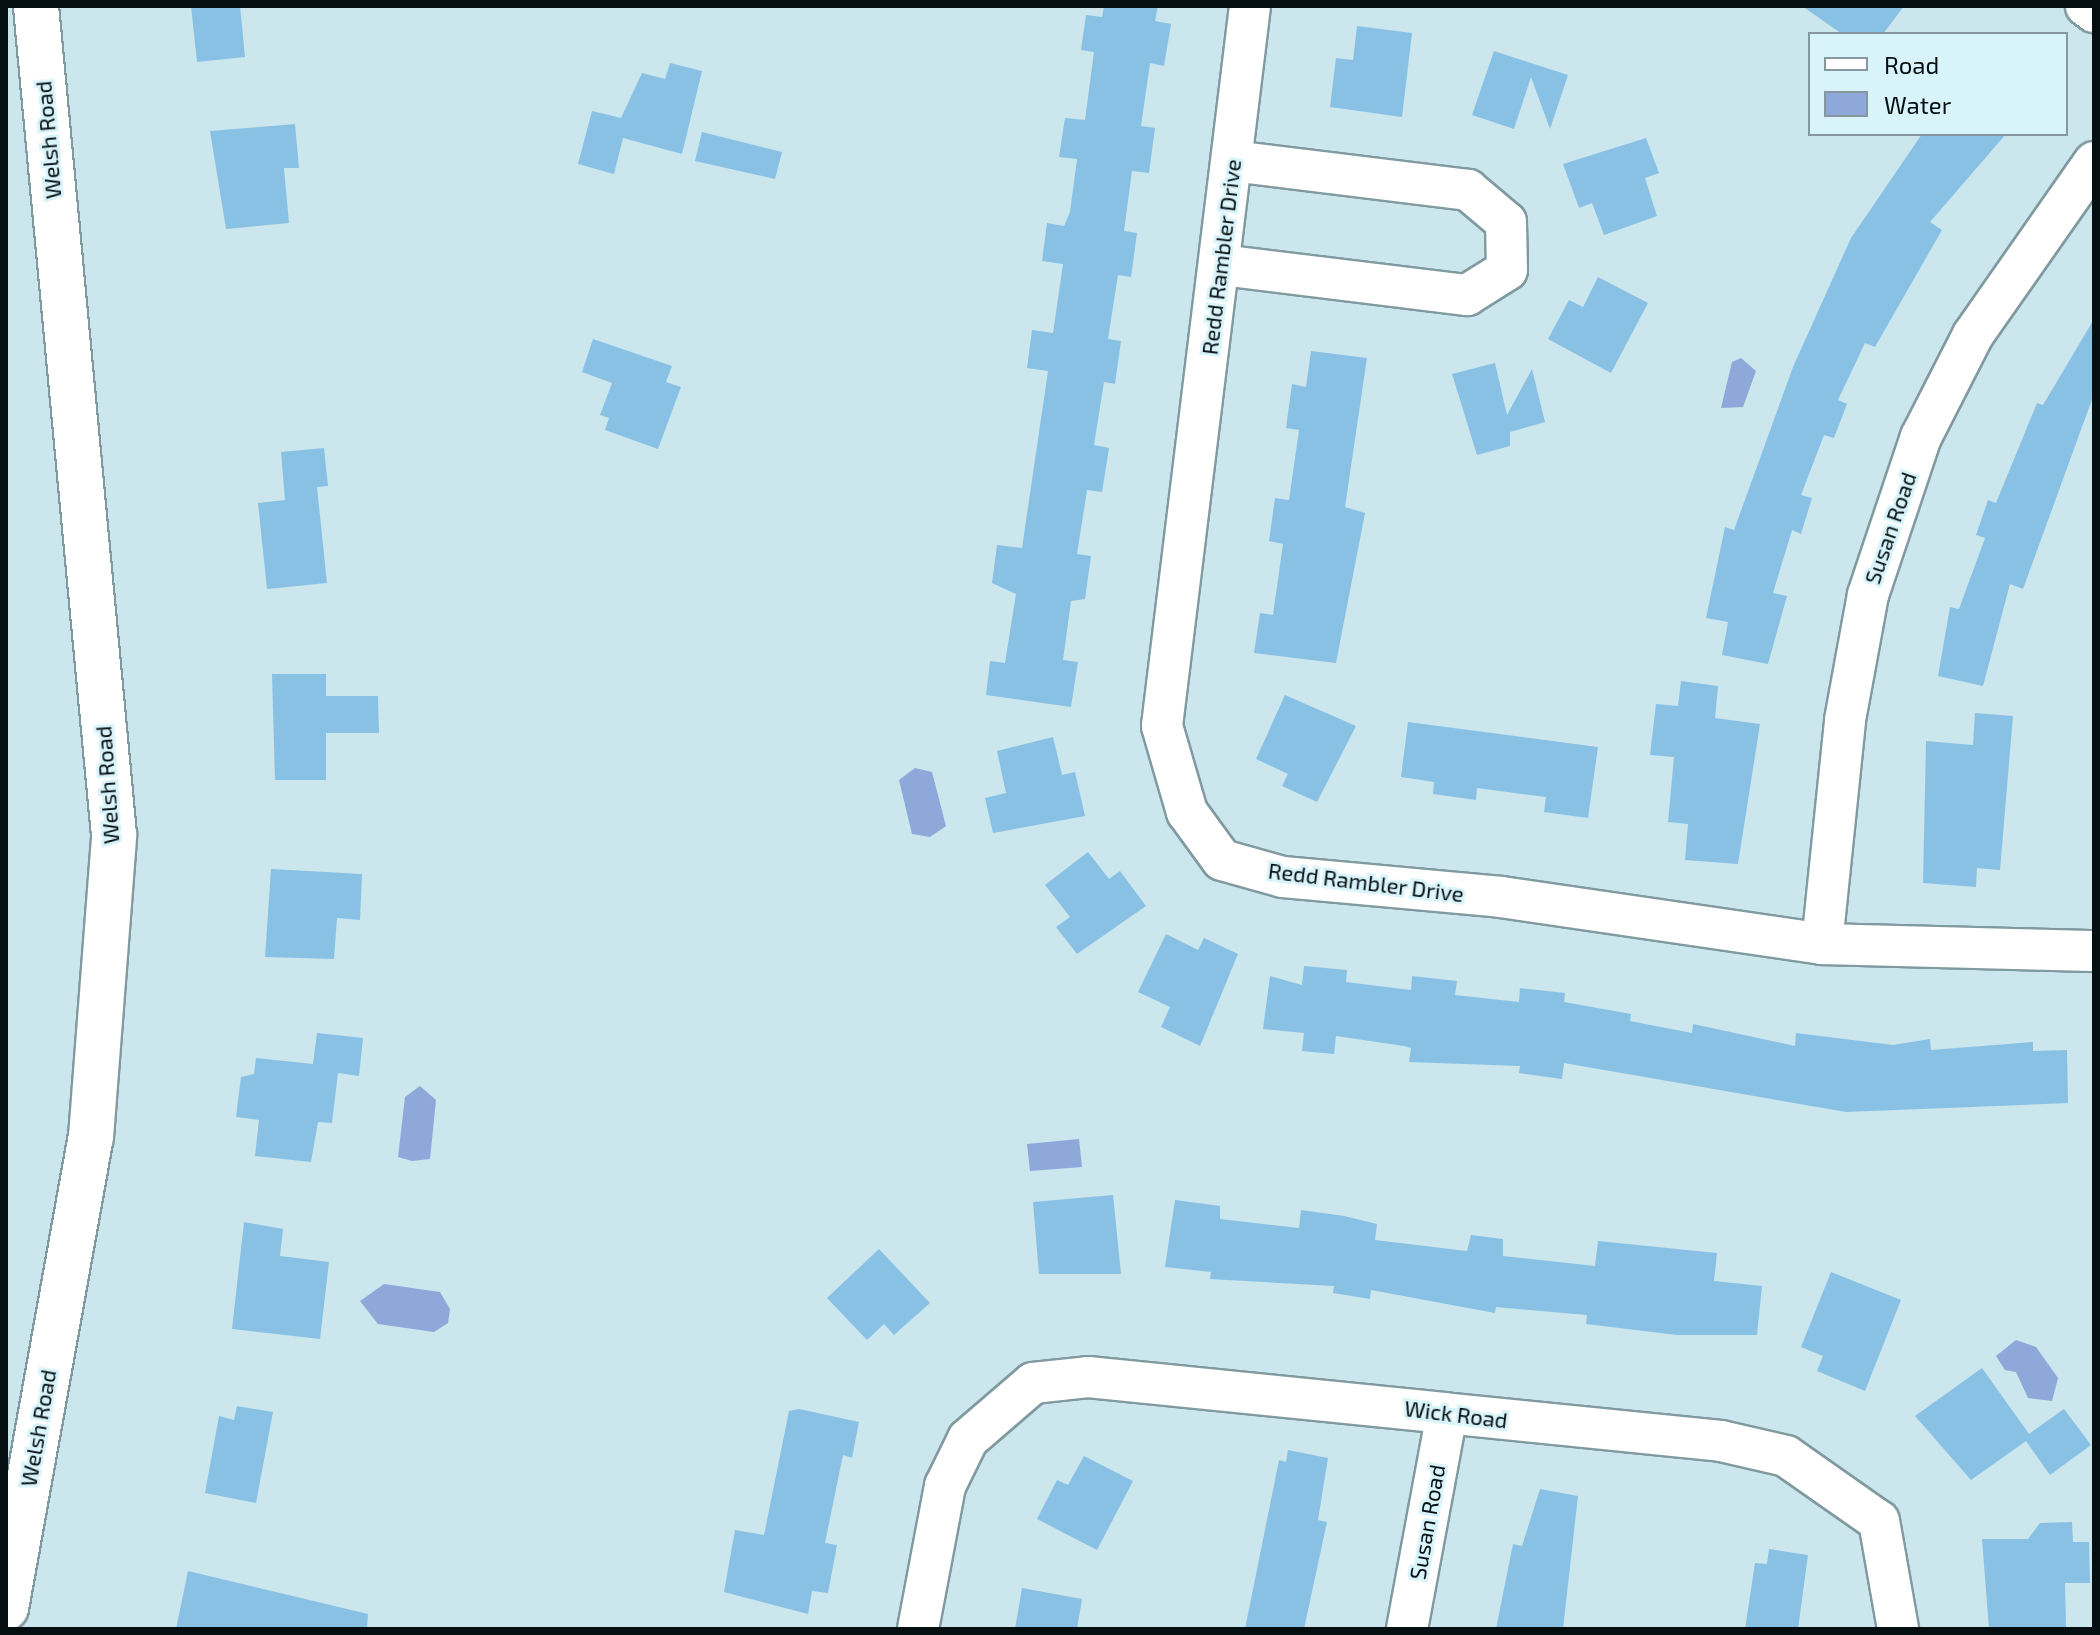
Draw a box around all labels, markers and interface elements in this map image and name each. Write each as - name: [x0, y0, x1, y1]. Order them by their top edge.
- legend: [1808, 32, 2068, 136]
- text: Road: [1884, 50, 1939, 79]
- street label: Welsh Road: [30, 80, 66, 200]
- text: Water: [1884, 90, 1951, 119]
- street label: Redd Rambler Drive: [1196, 158, 1246, 356]
- street label: Susan Road: [1859, 469, 1921, 587]
- street label: Welsh Road: [90, 725, 124, 845]
- street label: Redd Rambler Drive: [1267, 857, 1465, 907]
- street label: Welsh Road: [15, 1367, 61, 1489]
- street label: Wick Road: [1403, 1395, 1509, 1433]
- street label: Susan Road: [1404, 1462, 1450, 1582]

